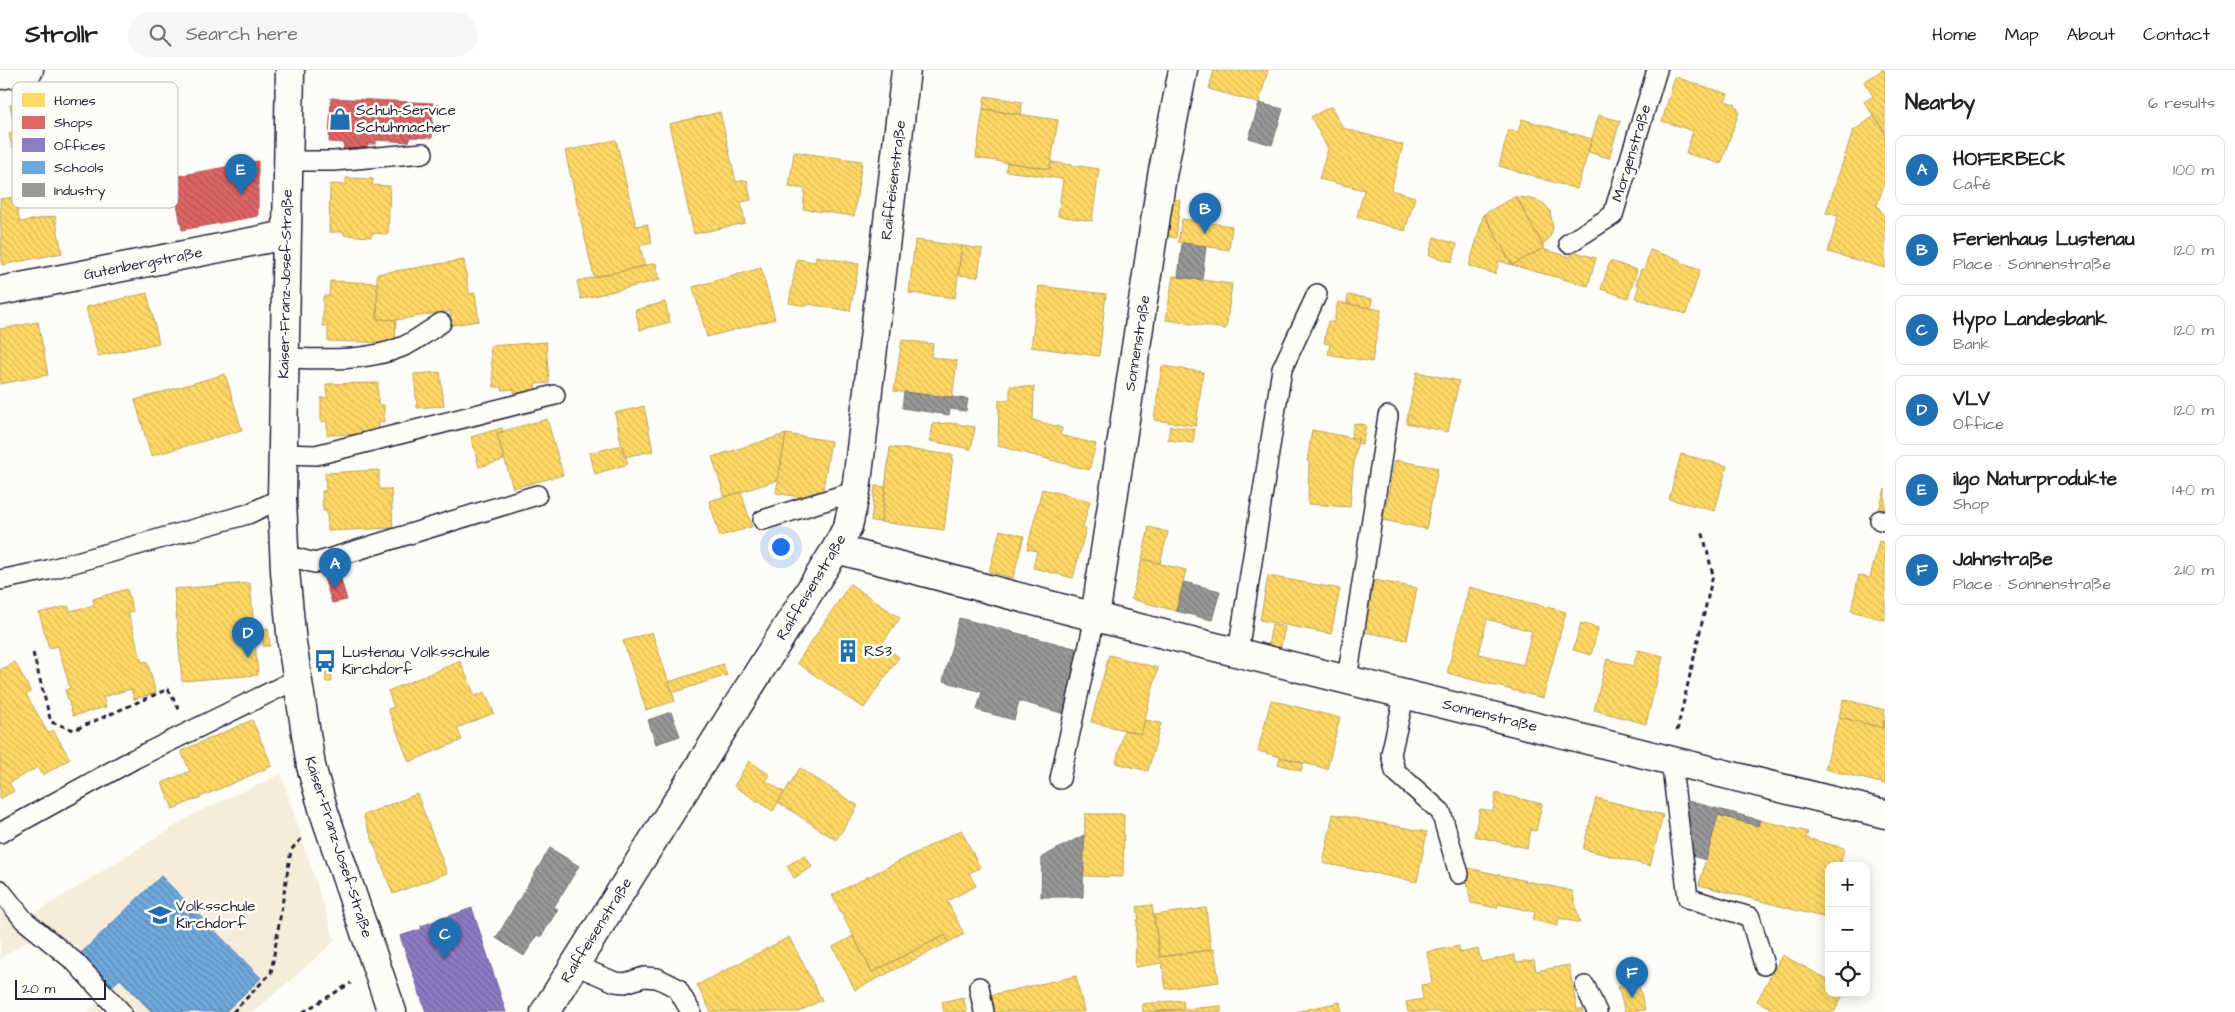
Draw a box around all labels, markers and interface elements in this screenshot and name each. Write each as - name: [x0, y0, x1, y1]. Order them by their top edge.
- search box: [128, 12, 478, 57]
- text: Strollr: [25, 18, 98, 52]
- icon: search: [146, 21, 174, 49]
- text: Search here: [186, 21, 298, 48]
- text: Home: [1932, 22, 1977, 47]
- text: Map: [2005, 22, 2039, 47]
- text: About: [2067, 22, 2115, 47]
- text: Contact: [2143, 22, 2210, 47]
- legend: [12, 82, 178, 208]
- text: Nearby: [1905, 88, 1975, 117]
- text: Homes: [54, 91, 96, 111]
- text: 6 results: [2148, 92, 2215, 114]
- place label: Schuh-Service Schuhmacher: [356, 100, 456, 138]
- street label: Morgenstraße: [1607, 102, 1657, 205]
- shop icon: Schuh-Service Schuhmacher: [327, 106, 353, 132]
- text: Shops: [54, 113, 93, 133]
- street label: Raiffeisenstraße: [876, 119, 911, 241]
- text: Offices: [54, 136, 106, 156]
- text: HOFERBECK: [1953, 146, 2065, 173]
- pin: E: [225, 154, 257, 195]
- text: Schools: [54, 158, 104, 178]
- text: A: [1917, 159, 1927, 181]
- text: 100 m: [2173, 159, 2214, 181]
- text: Café: [1953, 173, 1991, 195]
- text: Industry: [54, 181, 106, 201]
- street label: Kaiser-Franz-Josef-Straße: [273, 189, 298, 379]
- pin: B: [1189, 193, 1221, 234]
- text: Ferienhaus Lustenau: [1953, 226, 2135, 253]
- text: B: [1916, 239, 1928, 261]
- text: 120 m: [2174, 239, 2214, 261]
- street label: Gutenbergstraße: [82, 242, 204, 286]
- text: Place · Sonnenstraße: [1953, 253, 2111, 275]
- street label: Sonnenstraße: [1120, 294, 1155, 393]
- text: Hypo Landesbank: [1953, 306, 2107, 333]
- text: C: [1916, 319, 1928, 341]
- text: 120 m: [2174, 319, 2214, 341]
- text: Bank: [1953, 333, 1990, 355]
- text: VLV: [1953, 386, 1990, 413]
- text: D: [1917, 399, 1927, 421]
- text: 120 m: [2174, 399, 2214, 421]
- text: Office: [1953, 413, 2004, 435]
- text: ilgo Naturprodukte: [1953, 466, 2117, 493]
- text: E: [1917, 479, 1927, 501]
- text: 140 m: [2172, 479, 2214, 501]
- text: Shop: [1953, 493, 1989, 515]
- street label: Raiffeisenstraße: [771, 530, 851, 644]
- your location: [768, 534, 794, 560]
- text: Jahnstraße: [1953, 546, 2053, 573]
- pin: A: [319, 548, 351, 589]
- text: F: [1916, 559, 1928, 581]
- text: 210 m: [2174, 559, 2214, 581]
- text: Place · Sonnenstraße: [1953, 573, 2111, 595]
- pin: D: [232, 617, 264, 658]
- building icon: RS3: [835, 638, 861, 664]
- place label: RS3: [864, 641, 892, 662]
- place label: Lustenau Volksschule Kirchdorf: [342, 642, 490, 680]
- bus stop icon: Lustenau Volksschule Kirchdorf: [312, 648, 338, 674]
- street label: Sonnenstraße: [1440, 694, 1539, 737]
- street label: Kaiser-Franz-Josef-Straße: [299, 754, 378, 940]
- map controls: [1825, 862, 1870, 997]
- button: +: [1825, 862, 1870, 907]
- street label: Raiffeisenstraße: [556, 874, 637, 987]
- place label: Volksschule Kirchdorf: [176, 896, 255, 934]
- school or university icon: Volksschule Kirchdorf: [147, 902, 173, 928]
- button: −: [1825, 907, 1870, 952]
- pin: C: [429, 918, 461, 959]
- button: locate: [1825, 952, 1870, 997]
- pin: F: [1616, 957, 1648, 998]
- scale bar: [15, 977, 106, 1000]
- text: 20 m: [22, 979, 55, 999]

